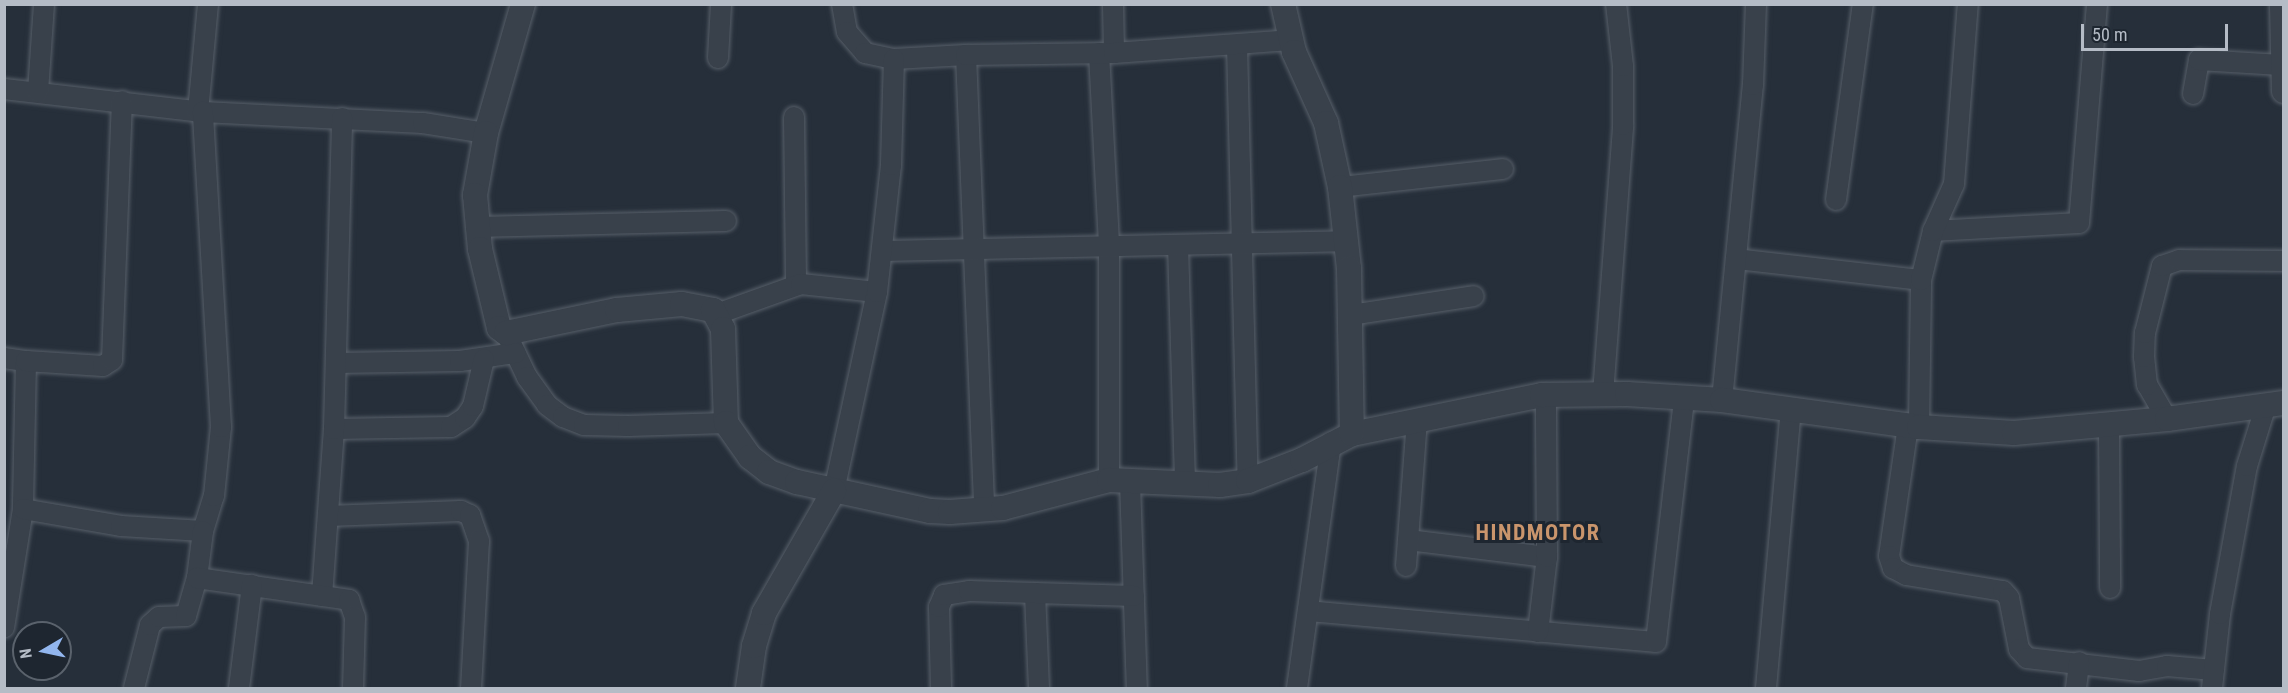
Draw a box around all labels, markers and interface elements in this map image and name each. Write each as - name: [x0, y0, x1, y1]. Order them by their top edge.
- scale bar: [2084, 12, 2231, 50]
- text: 50 m: [2092, 24, 2127, 45]
- district label: HINDMOTOR: [1476, 520, 1600, 546]
- north arrow: [12, 621, 72, 681]
- text: N: [16, 647, 36, 660]

